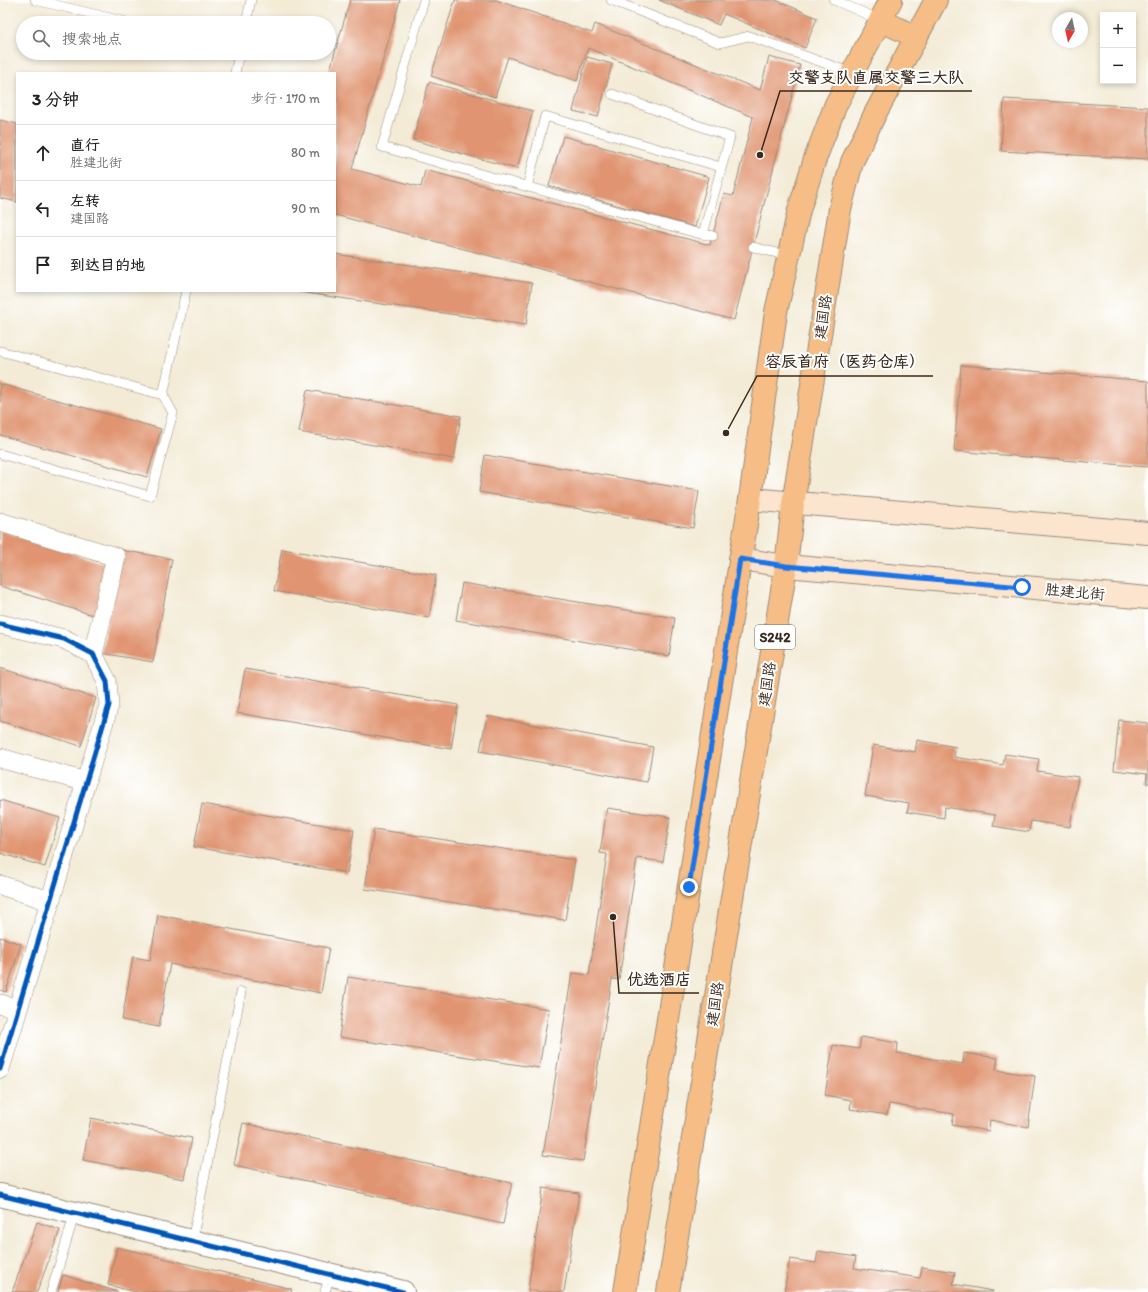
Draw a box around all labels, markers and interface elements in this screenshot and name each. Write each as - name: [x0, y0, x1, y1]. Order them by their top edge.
- north arrow: [1052, 12, 1088, 48]
- map controls: [1100, 12, 1136, 84]
- button: +: [1100, 12, 1136, 48]
- search box: [16, 16, 336, 60]
- icon: search: [30, 27, 52, 49]
- text: 搜索地点: [62, 30, 122, 48]
- button: −: [1100, 48, 1136, 84]
- callout: 交警支队直属交警三大队: [780, 63, 972, 91]
- text: 交警支队直属交警三大队: [788, 68, 964, 87]
- text: 3 分钟: [32, 89, 79, 109]
- text: 步行 · 170 m: [251, 91, 320, 106]
- text: 直行: [70, 136, 100, 154]
- icon: ahead: [32, 142, 54, 164]
- text: 80 m: [291, 145, 320, 160]
- text: 胜建北街: [70, 155, 122, 170]
- text: 左转: [70, 192, 100, 210]
- icon: left: [32, 198, 54, 220]
- text: 90 m: [291, 201, 320, 216]
- text: 建国路: [70, 211, 109, 226]
- icon: arrive: [32, 254, 54, 276]
- text: 到达目的地: [70, 256, 145, 274]
- street label: 建国路: [811, 293, 835, 341]
- callout: 容辰首府（医药仓库）: [757, 348, 933, 376]
- text: 容辰首府（医药仓库）: [765, 352, 925, 371]
- route start: [1013, 578, 1031, 596]
- street label: 胜建北街: [1044, 580, 1106, 604]
- road number: S242: [755, 625, 795, 649]
- street label: 建国路: [755, 660, 779, 708]
- route end: [680, 878, 698, 896]
- callout: 优选酒店: [619, 965, 699, 993]
- text: 优选酒店: [627, 970, 691, 989]
- street label: 建国路: [703, 980, 727, 1028]

